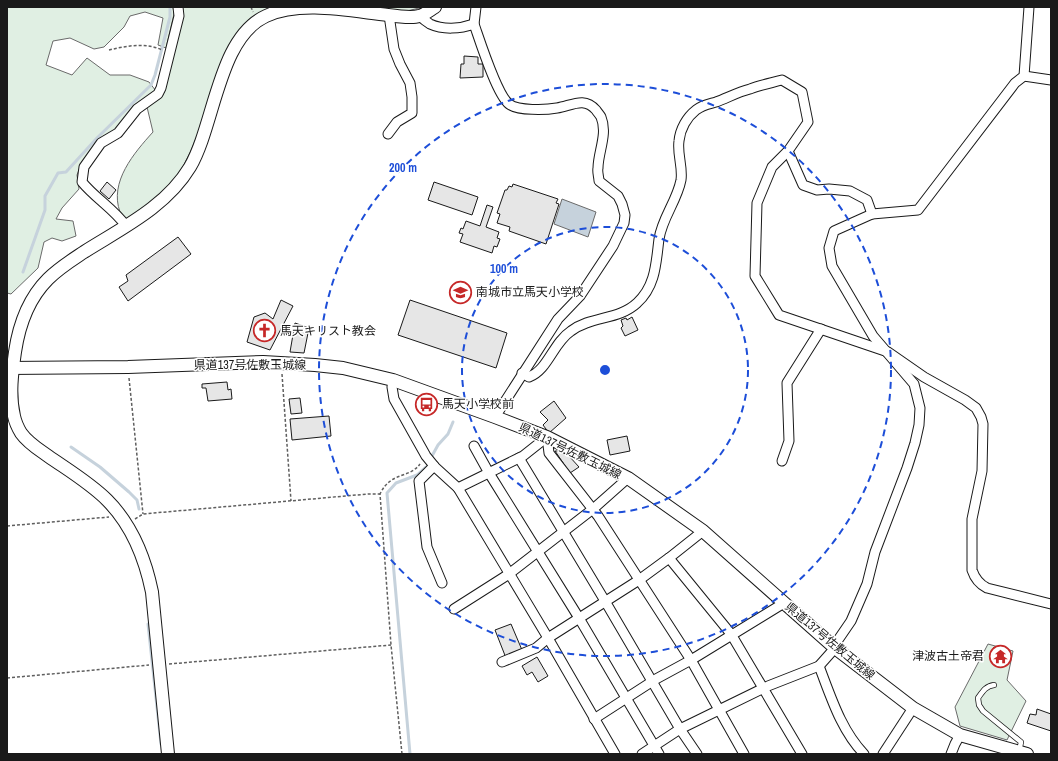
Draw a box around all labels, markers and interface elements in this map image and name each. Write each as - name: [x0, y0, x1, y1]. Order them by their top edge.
- text: 200 m: [389, 160, 417, 176]
- text: 100 m: [490, 261, 518, 277]
- school or university icon: 南城市立馬天小学校: [448, 279, 474, 305]
- place label: 南城市立馬天小学校: [476, 284, 584, 300]
- church icon: 馬天キリスト教会: [252, 318, 278, 344]
- place label: 馬天キリスト教会: [280, 323, 376, 339]
- street label: 県道137号佐敷玉城線: [194, 357, 306, 373]
- centre of rings: [598, 363, 612, 377]
- bus stop icon: 馬天小学校前: [414, 391, 440, 417]
- place label: 馬天小学校前: [442, 396, 514, 412]
- street label: 県道137号佐敷玉城線: [516, 419, 624, 483]
- street label: 県道137号佐敷玉城線: [782, 599, 878, 683]
- temple icon: 津波古土帝君: [987, 643, 1013, 669]
- place label: 津波古土帝君: [912, 648, 984, 664]

